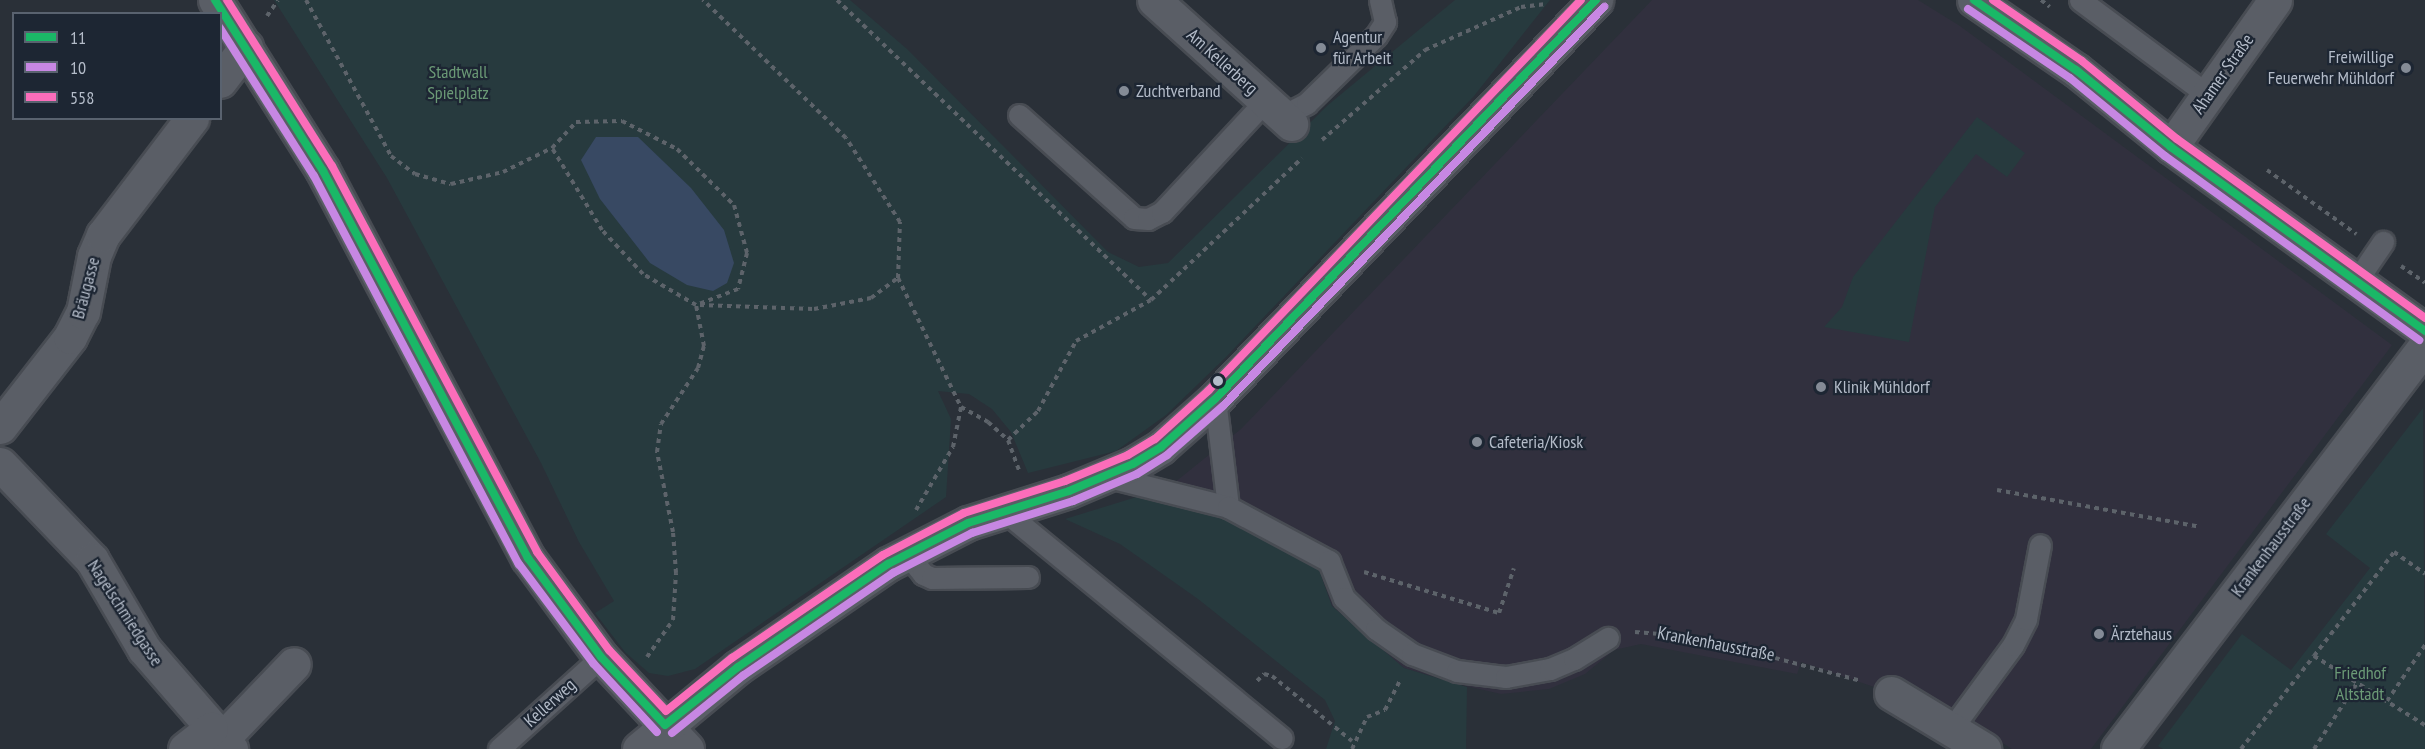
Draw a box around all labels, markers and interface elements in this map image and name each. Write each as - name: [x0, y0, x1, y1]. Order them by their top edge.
- legend: [12, 12, 222, 120]
- street label: Am Kellerberg: [1182, 24, 1262, 100]
- text: 11: [70, 26, 86, 49]
- place label: Agentur für Arbeit: [1333, 27, 1392, 70]
- street label: Ahamer Straße: [2188, 30, 2258, 118]
- marker: Agentur für Arbeit: [1314, 41, 1328, 55]
- place label: Freiwillige Feuerwehr Mühldorf: [2268, 47, 2394, 90]
- text: 10: [70, 56, 86, 79]
- marker: Freiwillige Feuerwehr Mühldorf: [2399, 61, 2413, 75]
- park label: Stadtwall Spielplatz: [427, 62, 489, 104]
- place label: Zuchtverband: [1136, 80, 1221, 102]
- marker: Zuchtverband: [1117, 84, 1131, 98]
- text: 558: [70, 86, 94, 109]
- street label: Bräugasse: [67, 255, 105, 321]
- unlabelled marker: [1212, 375, 1224, 387]
- place label: Klinik Mühldorf: [1834, 376, 1930, 398]
- marker: Klinik Mühldorf: [1812, 378, 1830, 396]
- place label: Cafeteria/Kiosk: [1489, 431, 1583, 453]
- marker: Cafeteria/Kiosk: [1470, 435, 1484, 449]
- street label: Krankenhausstraße: [2227, 493, 2315, 601]
- street label: Nagelschmiedgasse: [83, 556, 167, 670]
- street label: Krankenhausstraße: [1655, 622, 1777, 666]
- place label: Ärztehaus: [2111, 623, 2172, 645]
- marker: Ärztehaus: [2092, 627, 2106, 641]
- park label: Friedhof Altstadt: [2334, 663, 2386, 706]
- street label: Kellerweg: [520, 674, 580, 732]

